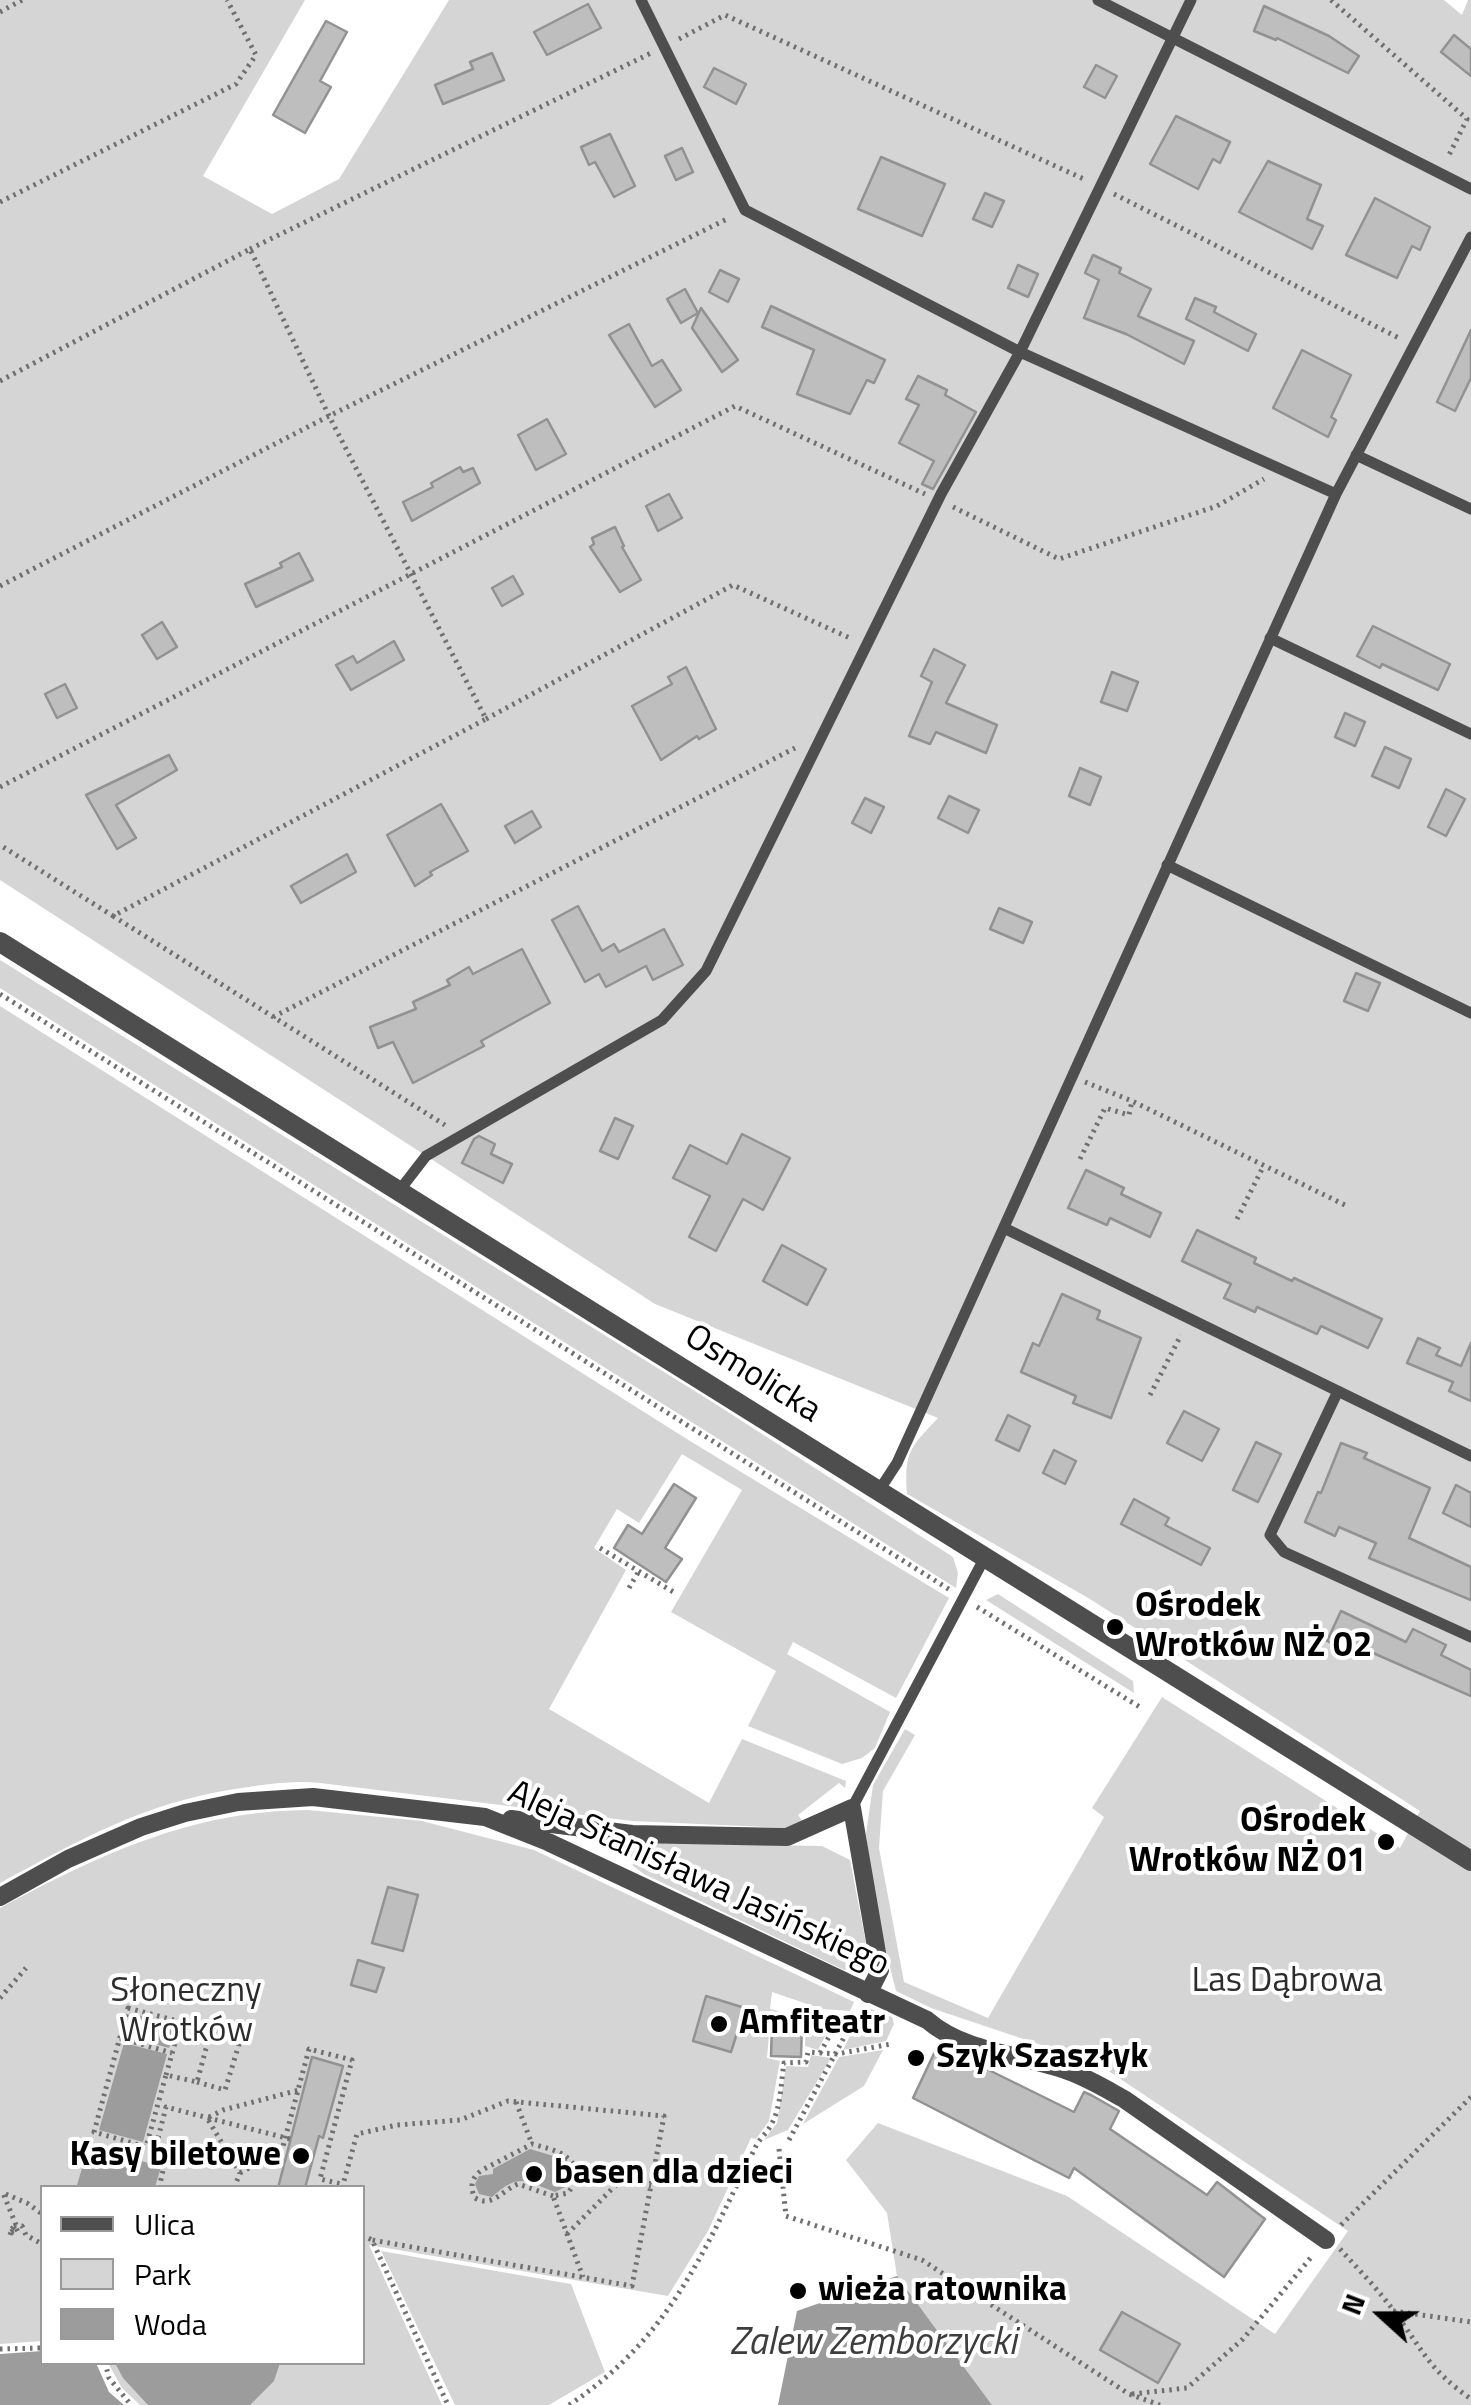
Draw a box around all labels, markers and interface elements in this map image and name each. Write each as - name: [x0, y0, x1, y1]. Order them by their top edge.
- street label: Osmolicka: [676, 1317, 828, 1433]
- place label: Ośrodek Wrotków NŻ 02: [1135, 1586, 1372, 1668]
- marker: Ośrodek Wrotków NŻ 02: [1104, 1616, 1126, 1638]
- street label: Aleja Stanisława Jasińskiego: [501, 1773, 895, 1987]
- place label: Ośrodek Wrotków NŻ 01: [1129, 1801, 1366, 1883]
- marker: Ośrodek Wrotków NŻ 01: [1375, 1831, 1397, 1853]
- park label: Las Dąbrowa: [1192, 1961, 1382, 2003]
- park label: Słoneczny Wrotków: [110, 1971, 262, 2053]
- place label: Amfiteatr: [739, 2003, 885, 2045]
- marker: Amfiteatr: [708, 2013, 730, 2035]
- place label: Szyk Szaszłyk: [936, 2037, 1148, 2079]
- marker: Szyk Szaszłyk: [905, 2047, 927, 2069]
- place label: Kasy biletowe: [69, 2135, 281, 2177]
- marker: Kasy biletowe: [290, 2145, 312, 2167]
- place label: basen dla dzieci: [554, 2153, 793, 2195]
- marker: basen dla dzieci: [523, 2163, 545, 2185]
- legend: [40, 2185, 365, 2365]
- text: Ulica: [134, 2201, 195, 2247]
- text: Park: [134, 2251, 191, 2297]
- north arrow: [1331, 2265, 1431, 2365]
- place label: wieża ratownika: [818, 2270, 1067, 2312]
- marker: wieża ratownika: [787, 2280, 809, 2302]
- text: N: [1329, 2287, 1376, 2321]
- text: Woda: [134, 2301, 207, 2347]
- water label: Zalew Zemborzycki: [729, 2322, 1017, 2368]

